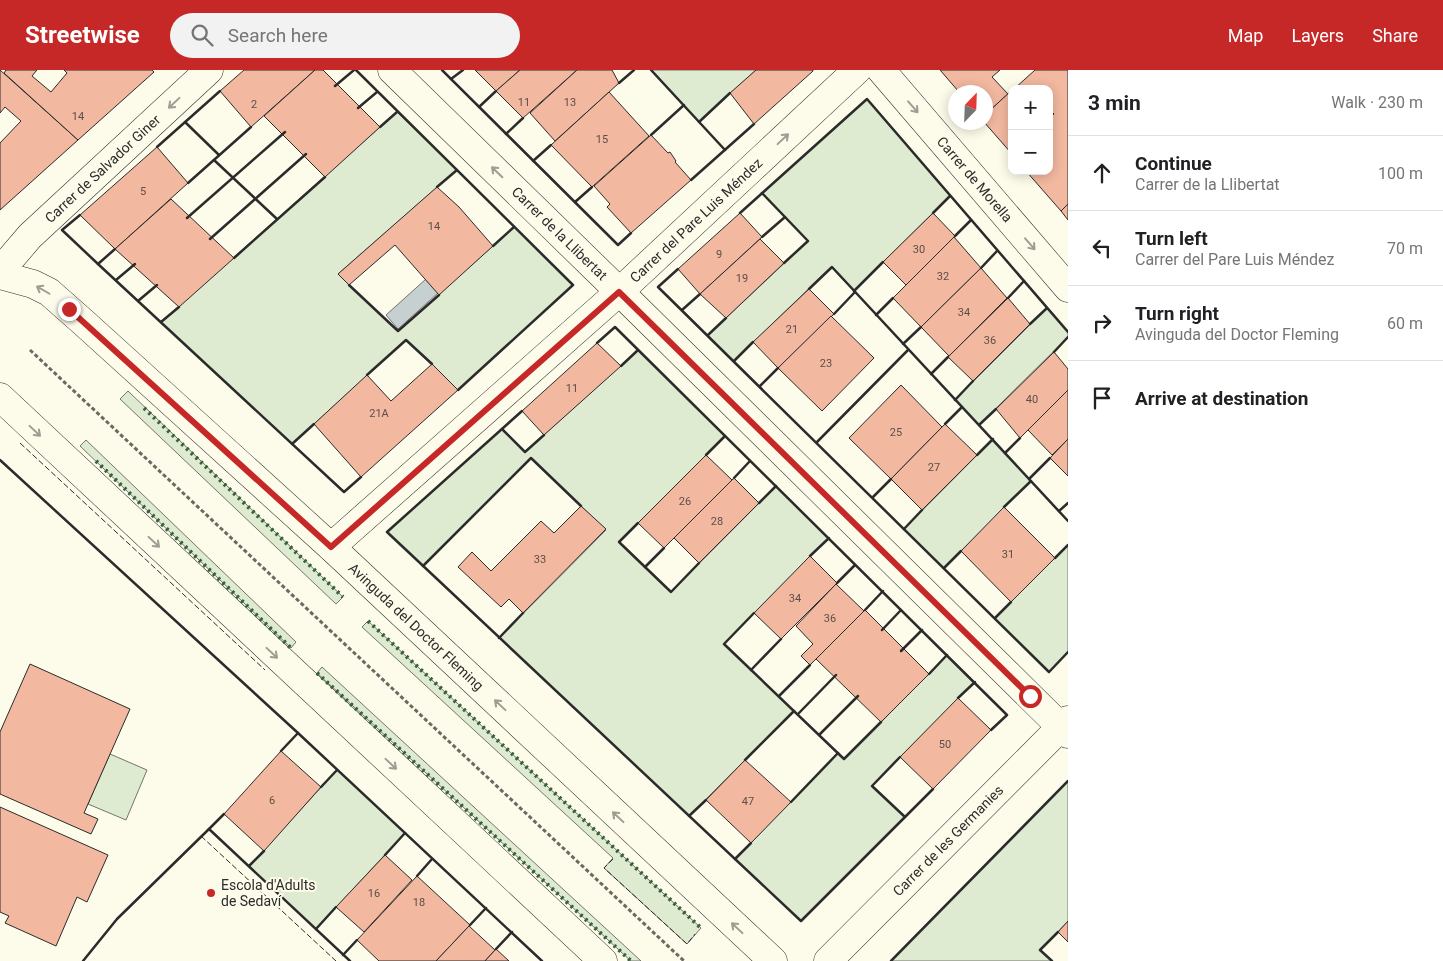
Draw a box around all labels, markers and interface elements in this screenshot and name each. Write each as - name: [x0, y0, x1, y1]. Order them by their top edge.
- search box: [170, 13, 520, 58]
- text: Streetwise: [25, 21, 140, 49]
- icon: search: [188, 21, 216, 49]
- text: Search here: [228, 24, 328, 47]
- text: Map: [1228, 25, 1263, 46]
- text: Layers: [1291, 25, 1344, 46]
- text: Share: [1372, 25, 1418, 46]
- north arrow: [948, 85, 993, 130]
- map controls: [1008, 85, 1053, 175]
- button: +: [1008, 85, 1053, 130]
- text: 3 min: [1088, 91, 1141, 115]
- text: Walk · 230 m: [1331, 93, 1423, 112]
- house number: 11: [518, 96, 530, 109]
- house number: 13: [564, 96, 576, 109]
- one-way arrow: [167, 97, 180, 109]
- house number: 2: [251, 98, 257, 111]
- one-way arrow: [907, 100, 918, 113]
- house number: 14: [72, 110, 84, 123]
- street label: Carrer de Salvador Giner: [42, 111, 164, 226]
- button: −: [1008, 130, 1053, 175]
- house number: 15: [596, 133, 608, 146]
- one-way arrow: [777, 133, 789, 145]
- street label: Carrer de Morella: [934, 133, 1016, 225]
- text: Continue: [1135, 152, 1212, 175]
- street label: Carrer del Pare Luis Méndez: [627, 155, 765, 286]
- icon: ahead: [1088, 159, 1116, 187]
- text: 100 m: [1378, 164, 1423, 183]
- one-way arrow: [490, 166, 503, 178]
- text: Carrer de la Llibertat: [1135, 175, 1280, 194]
- street label: Carrer de la Llibertat: [509, 183, 611, 284]
- house number: 5: [140, 185, 146, 198]
- house number: 14: [428, 220, 440, 233]
- text: Turn left: [1135, 227, 1208, 250]
- icon: left: [1088, 234, 1116, 262]
- one-way arrow: [1024, 237, 1035, 250]
- text: 70 m: [1387, 239, 1423, 258]
- house number: 30: [913, 243, 925, 256]
- house number: 9: [716, 248, 722, 261]
- text: Carrer del Pare Luis Méndez: [1135, 250, 1334, 269]
- house number: 32: [937, 270, 949, 283]
- house number: 19: [736, 272, 748, 285]
- one-way arrow: [36, 285, 51, 295]
- route end: [58, 298, 81, 321]
- text: Turn right: [1135, 302, 1219, 325]
- house number: 34: [958, 306, 970, 319]
- icon: right: [1088, 309, 1116, 337]
- text: 60 m: [1387, 314, 1423, 333]
- house number: 21: [786, 323, 798, 336]
- text: Avinguda del Doctor Fleming: [1135, 325, 1339, 344]
- house number: 36: [984, 334, 996, 347]
- house number: 23: [820, 357, 832, 370]
- house number: 11: [566, 382, 578, 395]
- icon: arrive: [1088, 384, 1116, 412]
- text: Arrive at destination: [1135, 387, 1308, 410]
- house number: 40: [1026, 393, 1038, 406]
- house number: 21A: [369, 407, 390, 420]
- one-way arrow: [29, 425, 42, 436]
- house number: 25: [890, 426, 902, 439]
- house number: 27: [928, 461, 940, 474]
- house number: 26: [679, 495, 691, 508]
- house number: 28: [711, 515, 723, 528]
- one-way arrow: [147, 536, 160, 548]
- house number: 31: [1002, 548, 1014, 561]
- house number: 33: [534, 553, 546, 566]
- street label: Avinguda del Doctor Fleming: [346, 560, 487, 694]
- house number: 34: [789, 592, 801, 605]
- house number: 36: [824, 612, 836, 625]
- one-way arrow: [266, 647, 279, 659]
- route start: [1019, 685, 1042, 708]
- one-way arrow: [493, 699, 506, 711]
- house number: 50: [939, 738, 951, 751]
- one-way arrow: [385, 758, 398, 770]
- street label: Carrer de les Germanies: [889, 782, 1006, 899]
- house number: 6: [269, 794, 275, 807]
- house number: 47: [742, 795, 754, 808]
- one-way arrow: [612, 811, 625, 823]
- place label: Escola d'Adults de Sedaví: [221, 877, 315, 909]
- marker: Escola d'Adults de Sedaví: [205, 887, 217, 899]
- house number: 16: [368, 887, 380, 900]
- house number: 18: [413, 896, 425, 909]
- one-way arrow: [730, 922, 743, 934]

